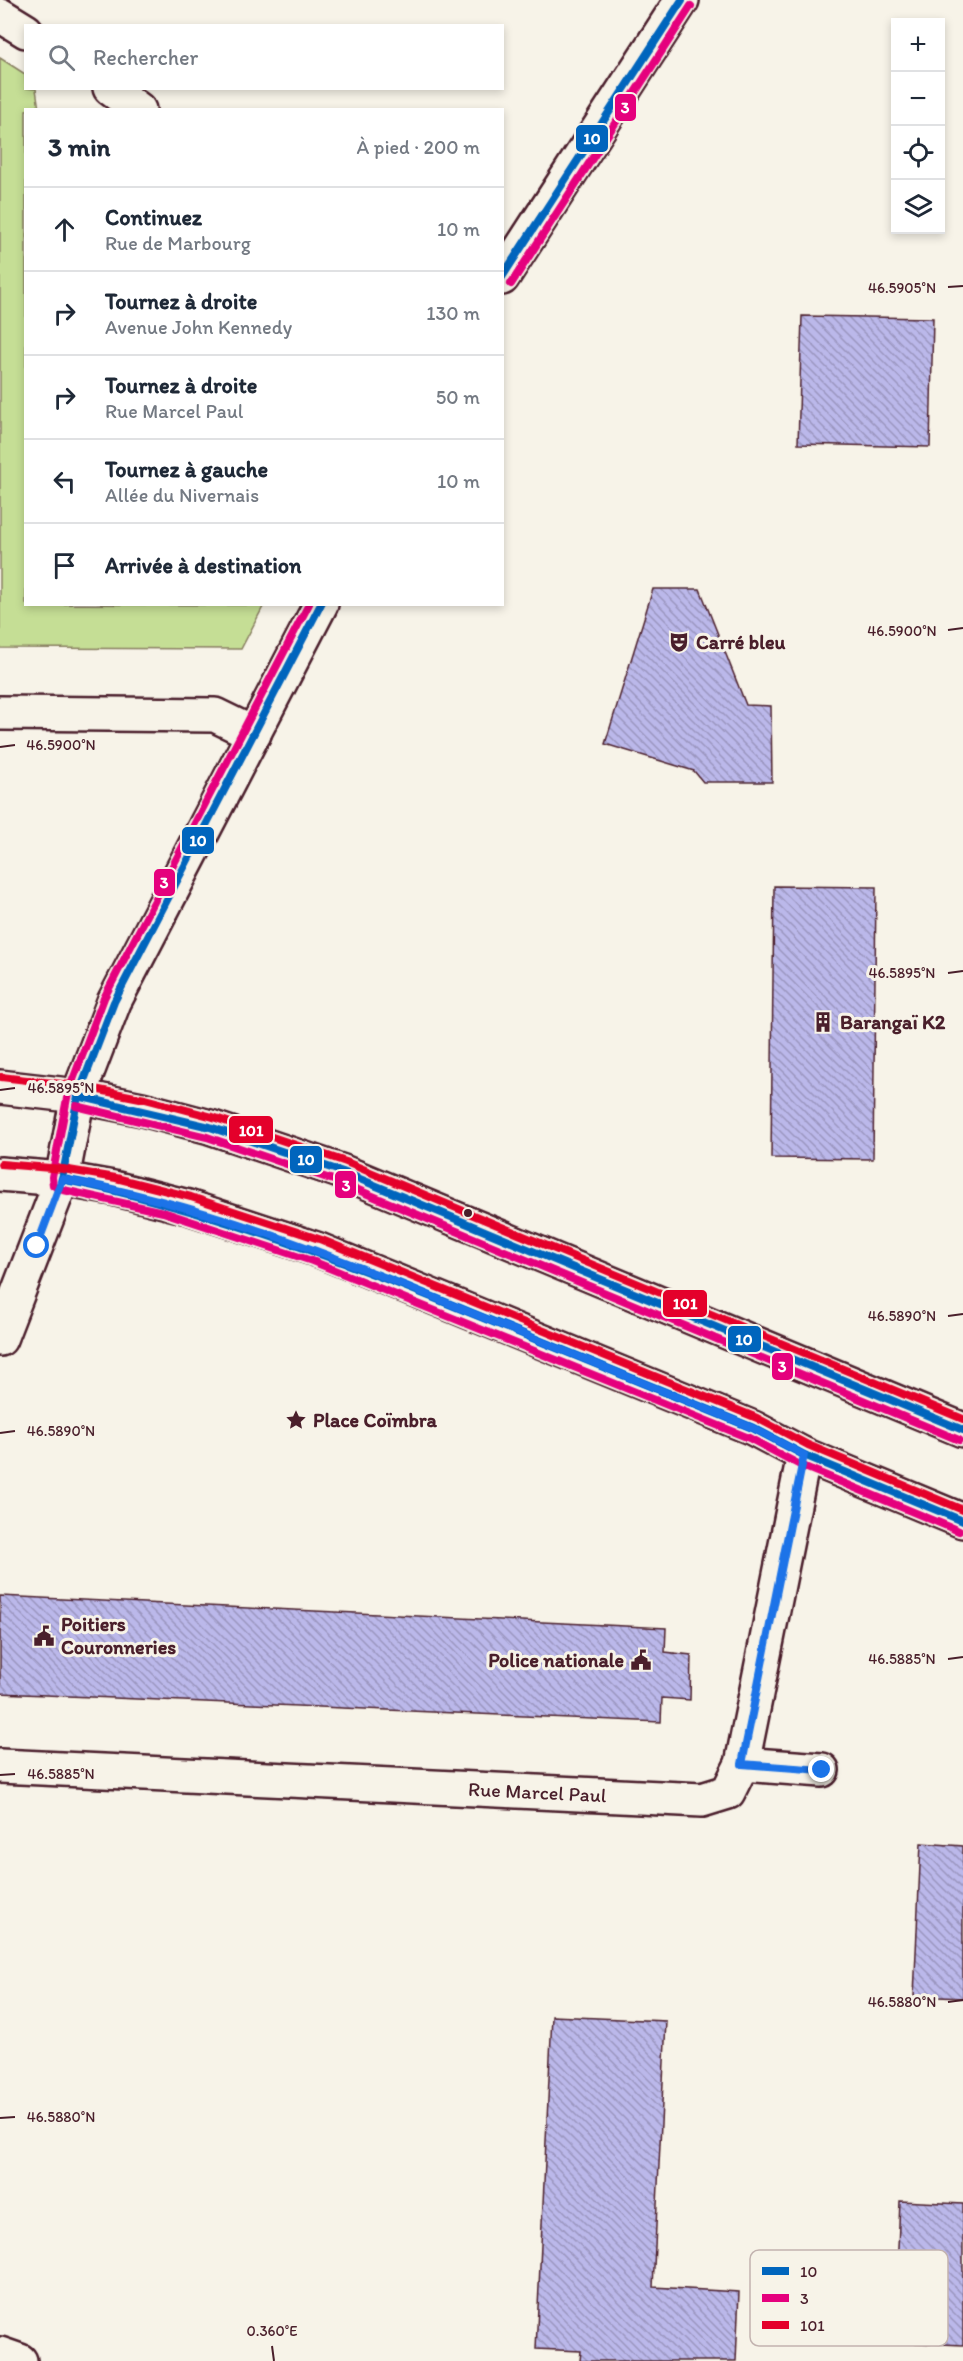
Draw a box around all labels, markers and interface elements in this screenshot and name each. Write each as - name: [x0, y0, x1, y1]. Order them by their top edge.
- map controls: [891, 18, 945, 234]
- button: +: [891, 18, 945, 72]
- search box: [24, 24, 504, 90]
- icon: search: [45, 41, 78, 74]
- text: Rechercher: [93, 44, 198, 71]
- button: −: [891, 72, 945, 126]
- line badge: 3: [614, 93, 637, 122]
- text: 3: [621, 98, 630, 117]
- line badge: 10: [575, 124, 609, 153]
- button: locate: [891, 126, 945, 180]
- text: 10: [583, 129, 601, 148]
- text: 3 min: [48, 131, 110, 163]
- text: À pied · 200 m: [357, 135, 480, 159]
- button: layers: [891, 180, 945, 234]
- text: Continuez: [105, 204, 202, 231]
- icon: ahead: [48, 213, 81, 246]
- text: 10 m: [437, 217, 480, 241]
- text: Rue de Marbourg: [105, 231, 251, 255]
- text: 46.5905°N: [868, 279, 936, 297]
- text: Tournez à droite: [105, 288, 257, 315]
- icon: right: [48, 297, 81, 330]
- text: 130 m: [426, 301, 480, 325]
- text: Avenue John Kennedy: [105, 315, 292, 339]
- text: Tournez à droite: [105, 372, 257, 399]
- icon: right: [48, 381, 81, 414]
- text: 50 m: [436, 385, 480, 409]
- text: Rue Marcel Paul: [105, 399, 243, 423]
- text: Tournez à gauche: [105, 456, 268, 483]
- icon: left: [48, 465, 81, 498]
- text: 10 m: [437, 469, 480, 493]
- text: Allée du Nivernais: [105, 483, 259, 507]
- icon: arrive: [48, 549, 81, 582]
- text: Arrivée à destination: [105, 552, 301, 579]
- text: 46.5900°N: [867, 622, 937, 640]
- theatre icon: Carré bleu: [667, 630, 691, 654]
- place label: Carré bleu: [696, 630, 785, 654]
- text: 46.5900°N: [26, 736, 96, 754]
- line badge: 10: [181, 826, 215, 855]
- text: 10: [189, 831, 207, 850]
- line badge: 3: [153, 868, 176, 897]
- text: 3: [160, 873, 169, 892]
- text: 46.5895°N: [868, 964, 936, 982]
- building icon: Barangaï K2: [811, 1010, 835, 1034]
- place label: Barangaï K2: [840, 1010, 946, 1035]
- text: 46.5895°N: [27, 1079, 95, 1097]
- line badge: 101: [228, 1115, 274, 1144]
- text: 101: [239, 1121, 264, 1140]
- line badge: 10: [289, 1145, 323, 1174]
- text: 10: [297, 1150, 315, 1169]
- line badge: 3: [334, 1170, 357, 1199]
- text: 3: [342, 1176, 351, 1195]
- unlabelled marker: [462, 1207, 474, 1219]
- route start: [23, 1232, 49, 1258]
- line badge: 101: [662, 1289, 708, 1318]
- text: 101: [673, 1294, 698, 1313]
- text: 46.5890°N: [868, 1307, 936, 1325]
- line badge: 10: [727, 1325, 762, 1353]
- text: 10: [735, 1330, 753, 1349]
- line badge: 3: [771, 1352, 794, 1381]
- text: 3: [778, 1357, 787, 1376]
- place icon: Place Coïmbra: [284, 1408, 308, 1432]
- place label: Place Coïmbra: [313, 1408, 438, 1432]
- text: 46.5890°N: [27, 1422, 95, 1440]
- place label: Poitiers Couronneries: [61, 1612, 176, 1659]
- public building icon: Poitiers Couronneries: [32, 1624, 56, 1648]
- place label: Police nationale: [488, 1648, 624, 1672]
- public building icon: Police nationale: [629, 1648, 653, 1672]
- text: 46.5885°N: [868, 1650, 936, 1668]
- route end: [808, 1756, 834, 1782]
- text: 46.5885°N: [27, 1765, 95, 1783]
- street label: Rue Marcel Paul: [468, 1777, 607, 1807]
- text: 46.5880°N: [868, 1993, 936, 2011]
- text: 46.5880°N: [27, 2108, 95, 2126]
- legend: [750, 2250, 948, 2346]
- text: 10: [800, 2262, 817, 2281]
- text: 3: [800, 2289, 809, 2308]
- text: 101: [800, 2316, 825, 2335]
- text: 0.360°E: [247, 2322, 298, 2340]

